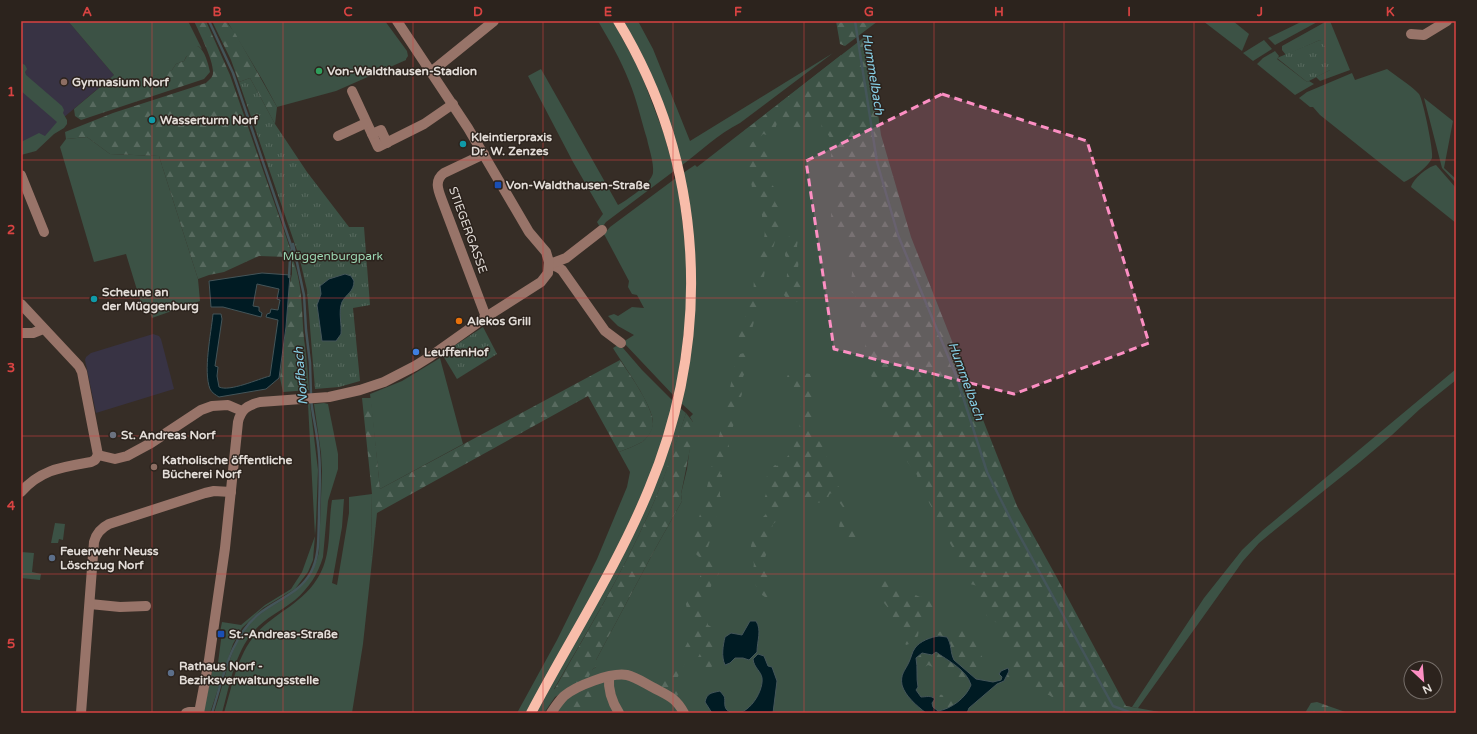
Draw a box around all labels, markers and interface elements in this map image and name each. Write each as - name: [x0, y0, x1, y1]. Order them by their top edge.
- text: A: [82, 4, 92, 20]
- text: B: [212, 4, 222, 20]
- text: C: [343, 4, 353, 20]
- text: D: [473, 4, 483, 20]
- text: E: [604, 4, 612, 20]
- text: F: [734, 4, 742, 20]
- text: G: [864, 4, 874, 20]
- text: H: [994, 4, 1004, 20]
- text: I: [1127, 4, 1131, 20]
- text: J: [1256, 4, 1263, 20]
- text: K: [1386, 4, 1395, 20]
- water label: Hummelbach: [859, 32, 888, 117]
- place label: Von-Waldthausen-Stadion: [327, 64, 477, 78]
- marker: Von-Waldthausen-Stadion: [314, 66, 324, 76]
- place label: Gymnasium Norf: [72, 75, 169, 90]
- marker: Gymnasium Norf: [59, 77, 69, 87]
- text: 1: [7, 84, 15, 100]
- place label: Wasserturm Norf: [160, 113, 258, 127]
- marker: Wasserturm Norf: [147, 115, 157, 125]
- place label: Kleintierpraxis Dr. W. Zenzes: [471, 130, 552, 158]
- marker: Kleintierpraxis Dr. W. Zenzes: [458, 139, 468, 149]
- place label: Von-Waldthausen-Straße: [506, 178, 650, 192]
- marker: Von-Waldthausen-Straße: [493, 180, 503, 190]
- street label: STIEGERGASSE: [446, 185, 490, 275]
- text: 2: [7, 222, 15, 238]
- park label: Müggenburgpark: [283, 249, 384, 263]
- place label: Scheune an der Müggenburg: [102, 285, 199, 314]
- marker: Scheune an der Müggenburg: [89, 294, 99, 304]
- place label: Alekos Grill: [467, 314, 531, 328]
- marker: Alekos Grill: [454, 316, 464, 326]
- water label: Hummelbach: [944, 340, 988, 423]
- water label: Norfbach: [290, 345, 312, 406]
- place label: LeuffenHof: [424, 345, 489, 359]
- marker: LeuffenHof: [411, 347, 421, 357]
- text: 3: [7, 360, 15, 376]
- place label: St. Andreas Norf: [121, 428, 216, 442]
- marker: St. Andreas Norf: [108, 430, 118, 440]
- place label: Katholische öffentliche Bücherei Norf: [162, 453, 293, 481]
- marker: Katholische öffentliche Bücherei Norf: [149, 462, 159, 472]
- text: 4: [7, 498, 16, 514]
- place label: Feuerwehr Neuss Löschzug Norf: [60, 544, 159, 573]
- marker: Feuerwehr Neuss Löschzug Norf: [47, 553, 57, 563]
- place label: St.-Andreas-Straße: [229, 627, 338, 641]
- marker: St.-Andreas-Straße: [216, 629, 226, 639]
- text: 5: [7, 636, 15, 652]
- place label: Rathaus Norf - Bezirksverwaltungsstelle: [179, 659, 319, 688]
- north arrow: [1403, 660, 1443, 700]
- marker: Rathaus Norf - Bezirksverwaltungsstelle: [166, 668, 176, 678]
- text: N: [1420, 681, 1434, 696]

